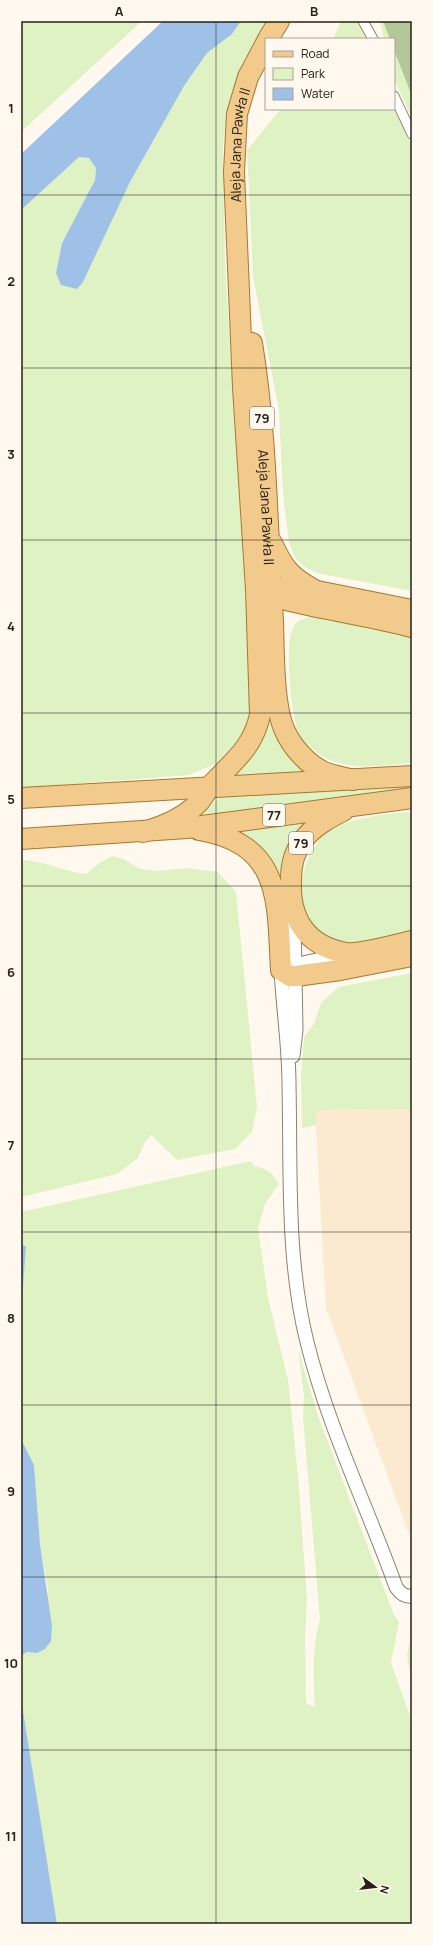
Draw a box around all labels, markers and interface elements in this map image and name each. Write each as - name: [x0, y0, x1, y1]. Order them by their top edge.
- text: A: [115, 2, 124, 20]
- text: B: [310, 2, 318, 20]
- legend: [265, 38, 395, 110]
- text: Road: [301, 45, 329, 62]
- text: Park: [301, 65, 326, 82]
- street label: Aleja Jana Pawła II: [224, 85, 254, 203]
- text: Water: [301, 85, 335, 102]
- text: 1: [8, 99, 14, 117]
- text: 2: [7, 272, 15, 290]
- road number: 79: [250, 407, 274, 429]
- text: 3: [7, 445, 15, 463]
- street label: Aleja Jana Pawła II: [254, 449, 279, 566]
- text: 4: [7, 617, 15, 635]
- text: 5: [7, 790, 15, 808]
- road number: 77: [263, 804, 285, 826]
- road number: 79: [289, 832, 313, 854]
- text: 6: [7, 963, 15, 981]
- text: 7: [8, 1136, 15, 1154]
- text: 8: [7, 1309, 15, 1327]
- text: 9: [7, 1482, 15, 1500]
- text: 10: [4, 1654, 18, 1672]
- text: 11: [5, 1827, 17, 1845]
- north arrow: [355, 1867, 395, 1907]
- text: N: [377, 1884, 393, 1896]

